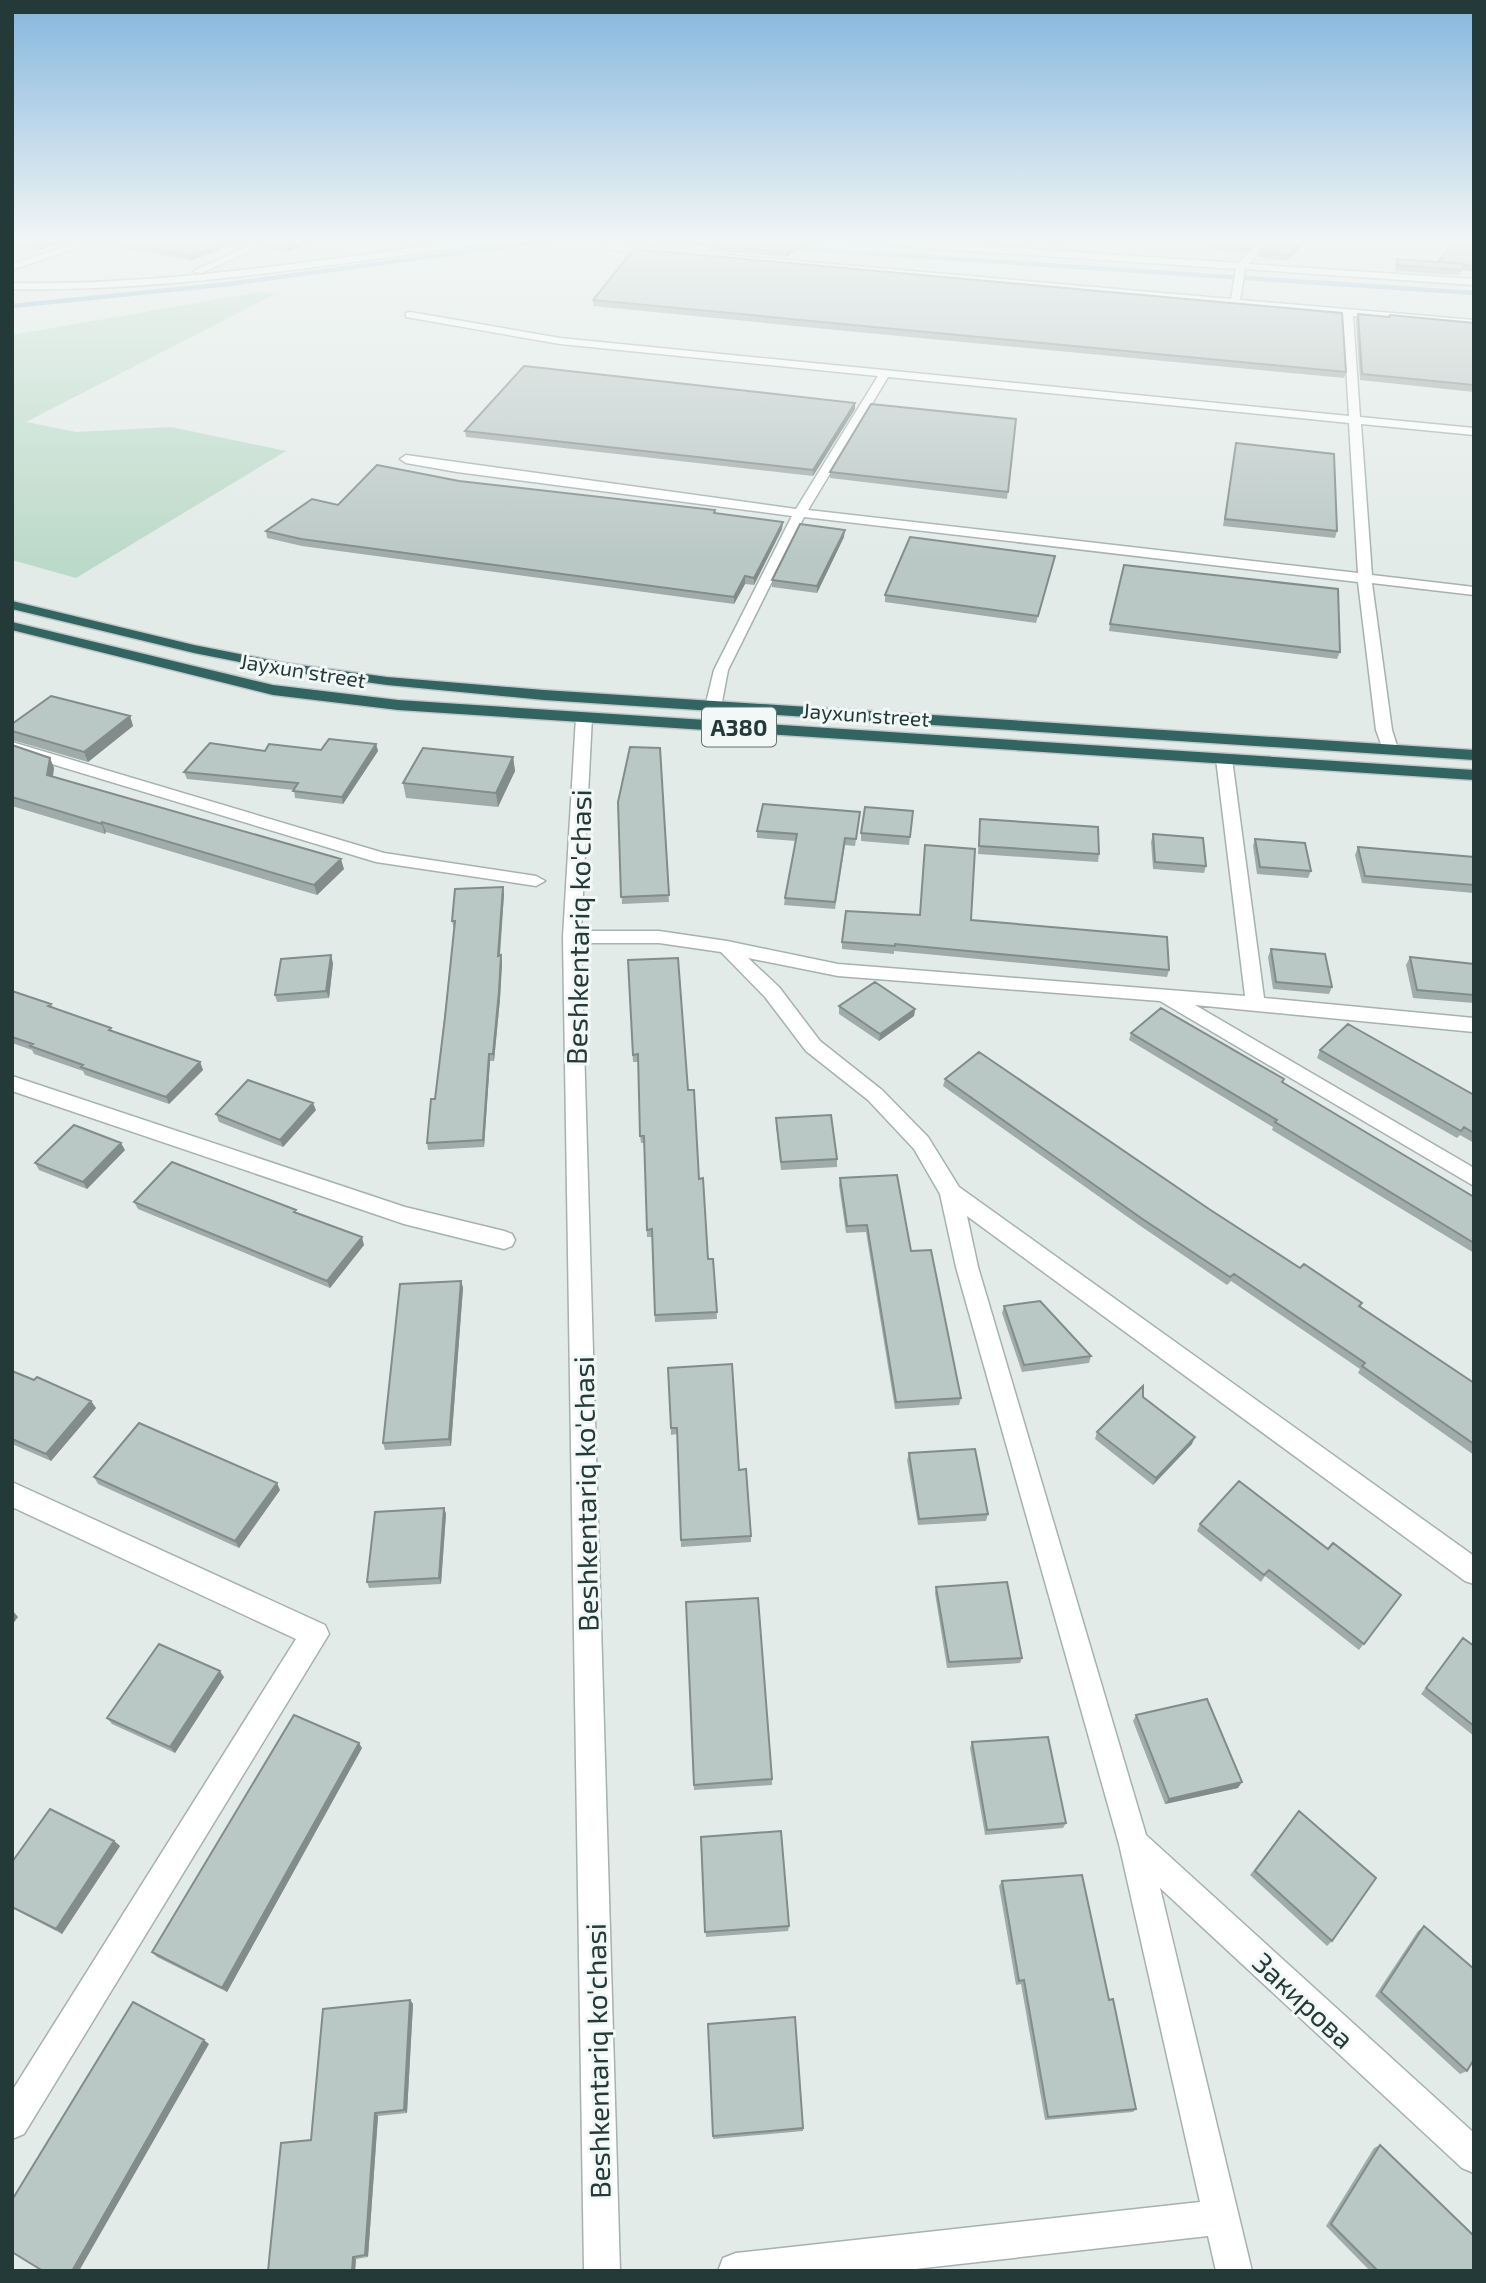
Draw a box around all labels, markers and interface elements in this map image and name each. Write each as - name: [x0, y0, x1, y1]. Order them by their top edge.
- street label: Jayxun street: [238, 648, 368, 692]
- street label: Jayxun street: [802, 697, 930, 731]
- road number: A380: [702, 708, 776, 747]
- street label: Beshkentariq ko'chasi: [559, 789, 597, 1065]
- street label: Beshkentariq ko'chasi: [566, 1356, 604, 1632]
- street label: Beshkentariq ko'chasi: [578, 1923, 616, 2199]
- street label: Закирова: [1246, 1945, 1362, 2055]

